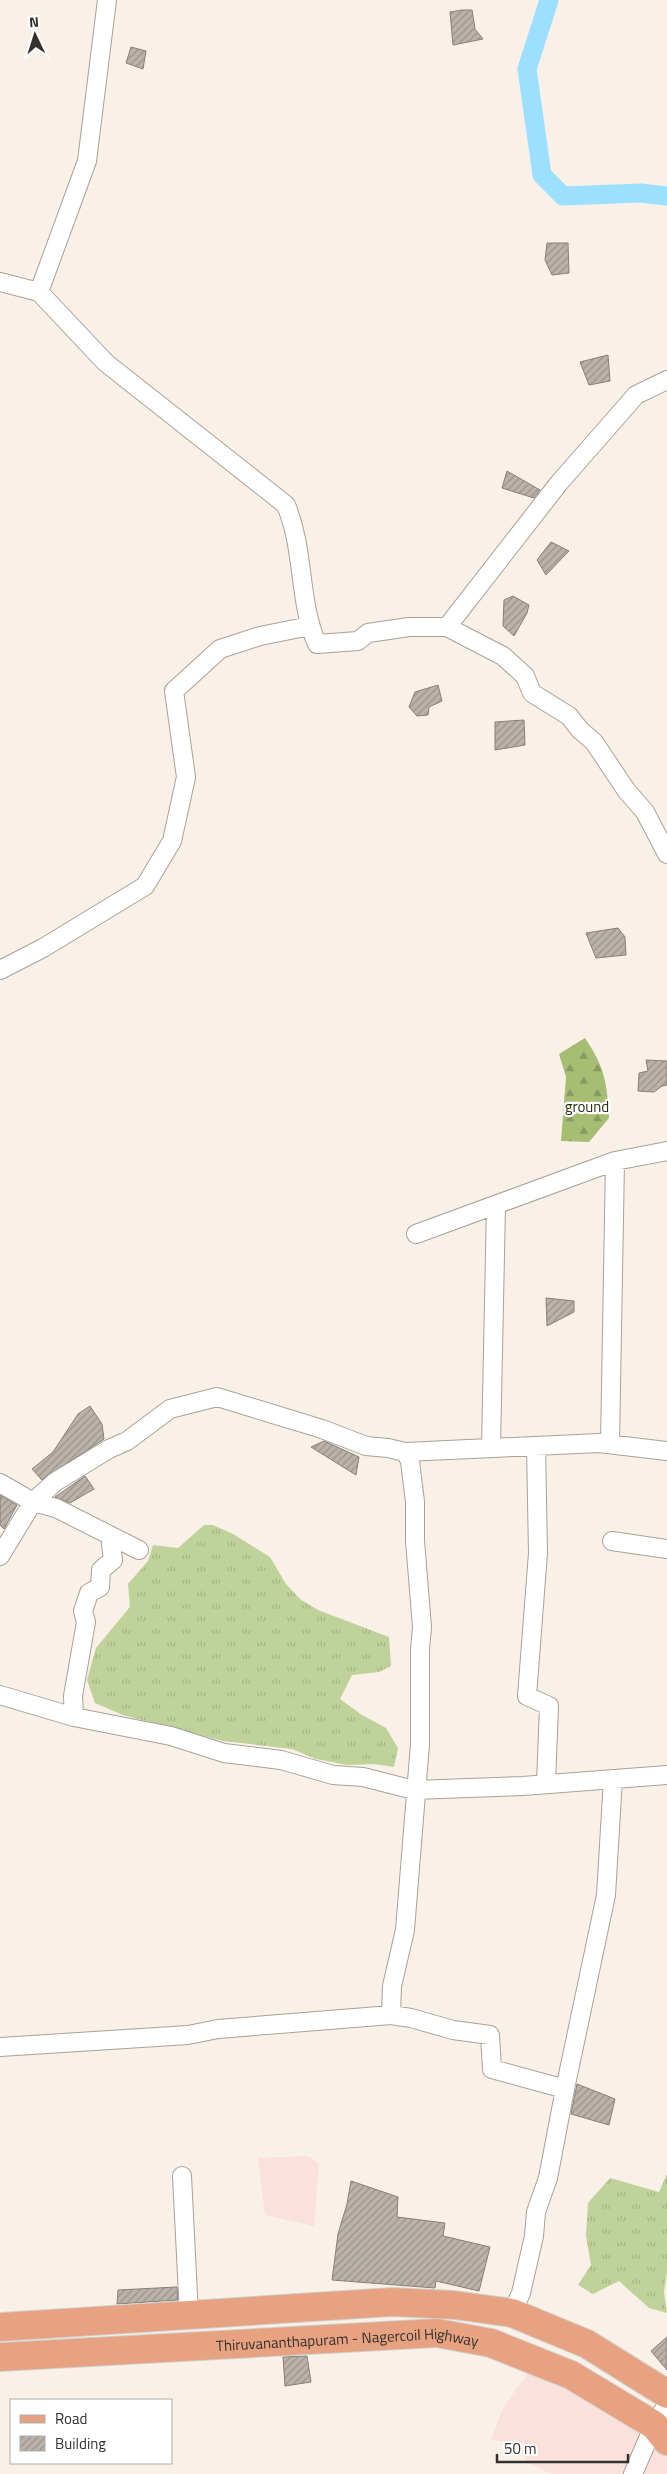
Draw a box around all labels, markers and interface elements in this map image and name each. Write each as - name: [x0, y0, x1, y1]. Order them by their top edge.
- north arrow: [10, 10, 60, 60]
- text: N: [28, 11, 40, 32]
- park label: ground: [565, 1095, 609, 1118]
- street label: Thiruvananthapuram - Nagercoil Highway: [215, 2322, 480, 2357]
- legend: [10, 2399, 172, 2464]
- text: Road: [55, 2407, 87, 2430]
- text: Building: [55, 2432, 106, 2455]
- scale bar: [497, 2432, 628, 2464]
- text: 50 m: [504, 2437, 537, 2460]

